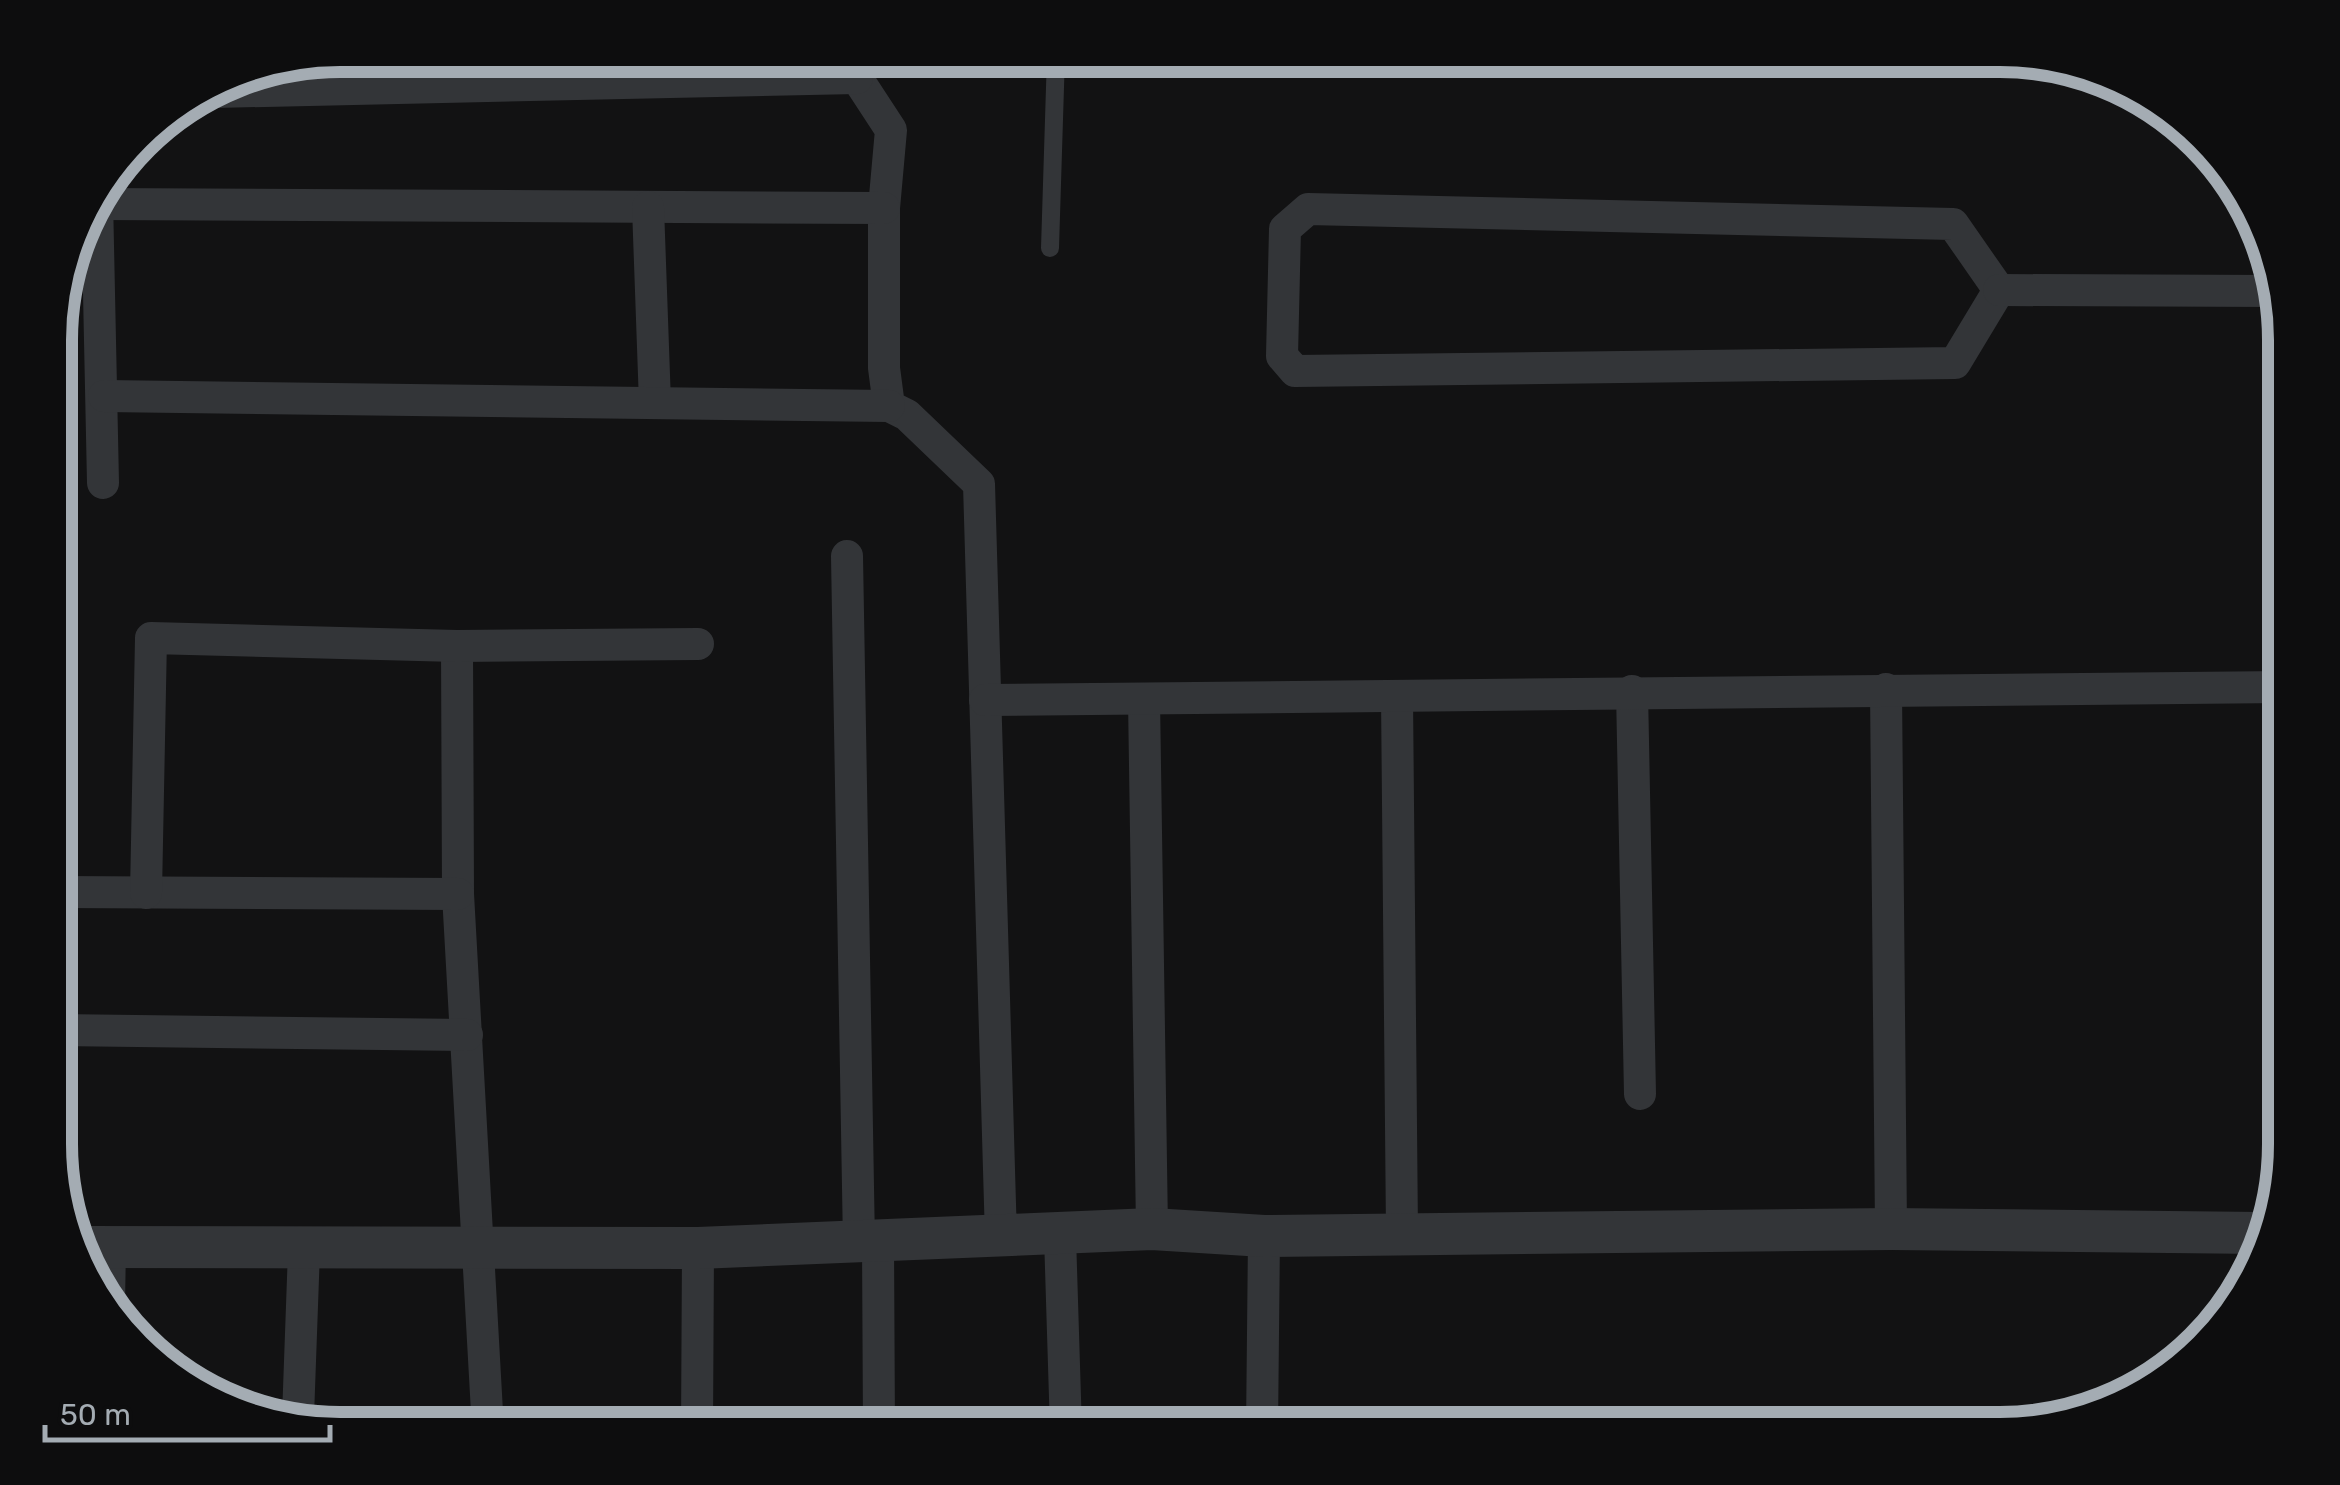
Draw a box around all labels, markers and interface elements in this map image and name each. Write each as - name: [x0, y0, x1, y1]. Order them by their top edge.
- scale bar: [45, 1380, 330, 1442]
- text: 50 m: [60, 1397, 131, 1433]

